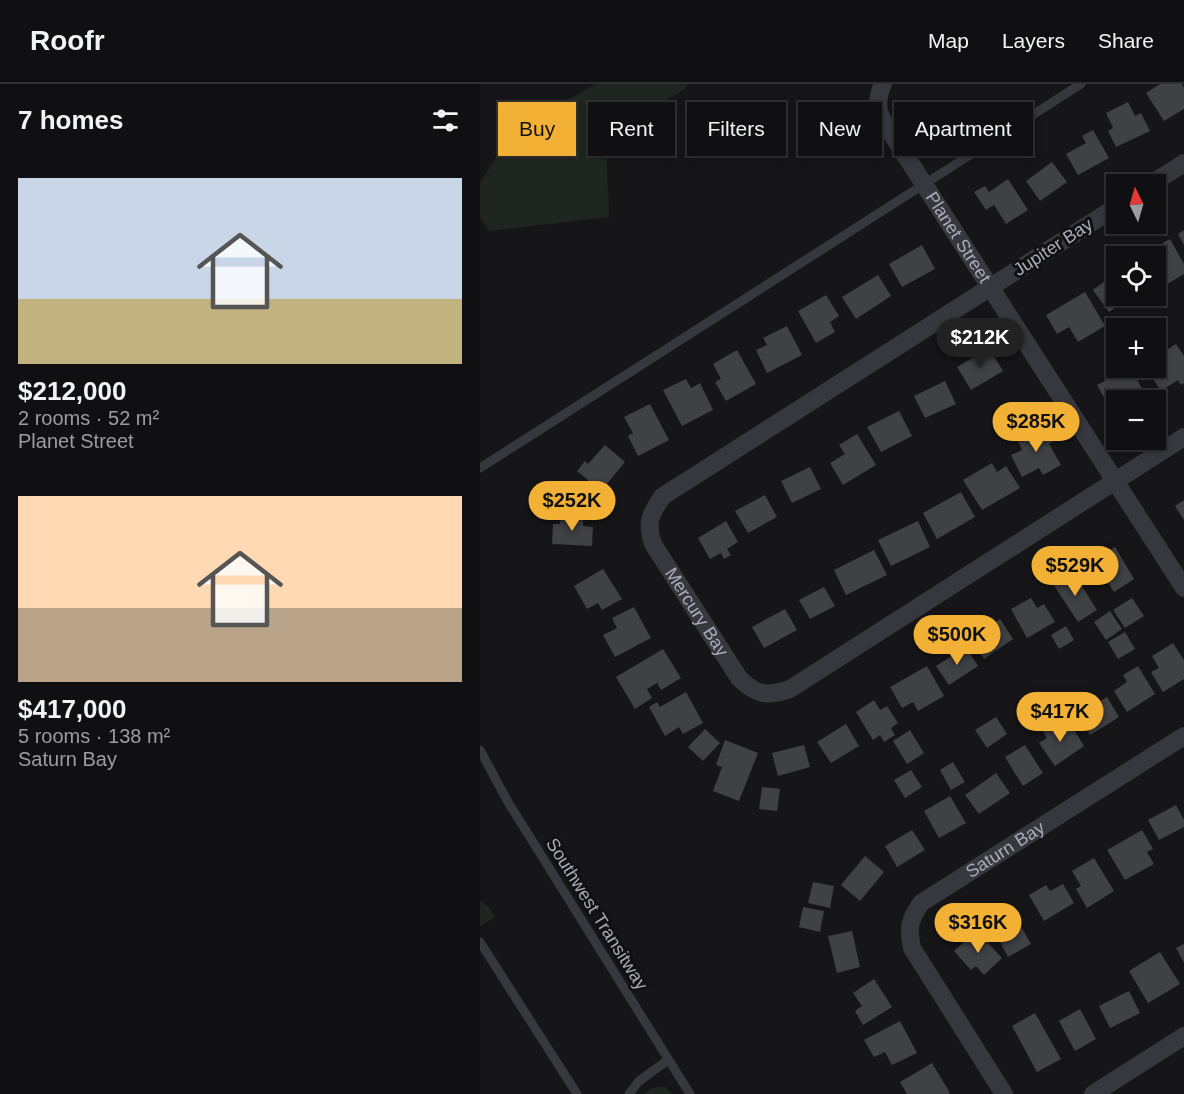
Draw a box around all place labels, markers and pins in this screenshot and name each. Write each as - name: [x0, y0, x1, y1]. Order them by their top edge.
- pin: $212K: [938, 318, 1022, 369]
- pin: $285K: [994, 402, 1078, 453]
- pin: $252K: [530, 481, 614, 532]
- pin: $529K: [1033, 546, 1117, 597]
- pin: $500K: [915, 615, 999, 666]
- pin: $417K: [1018, 692, 1102, 743]
- pin: $316K: [936, 903, 1020, 954]

